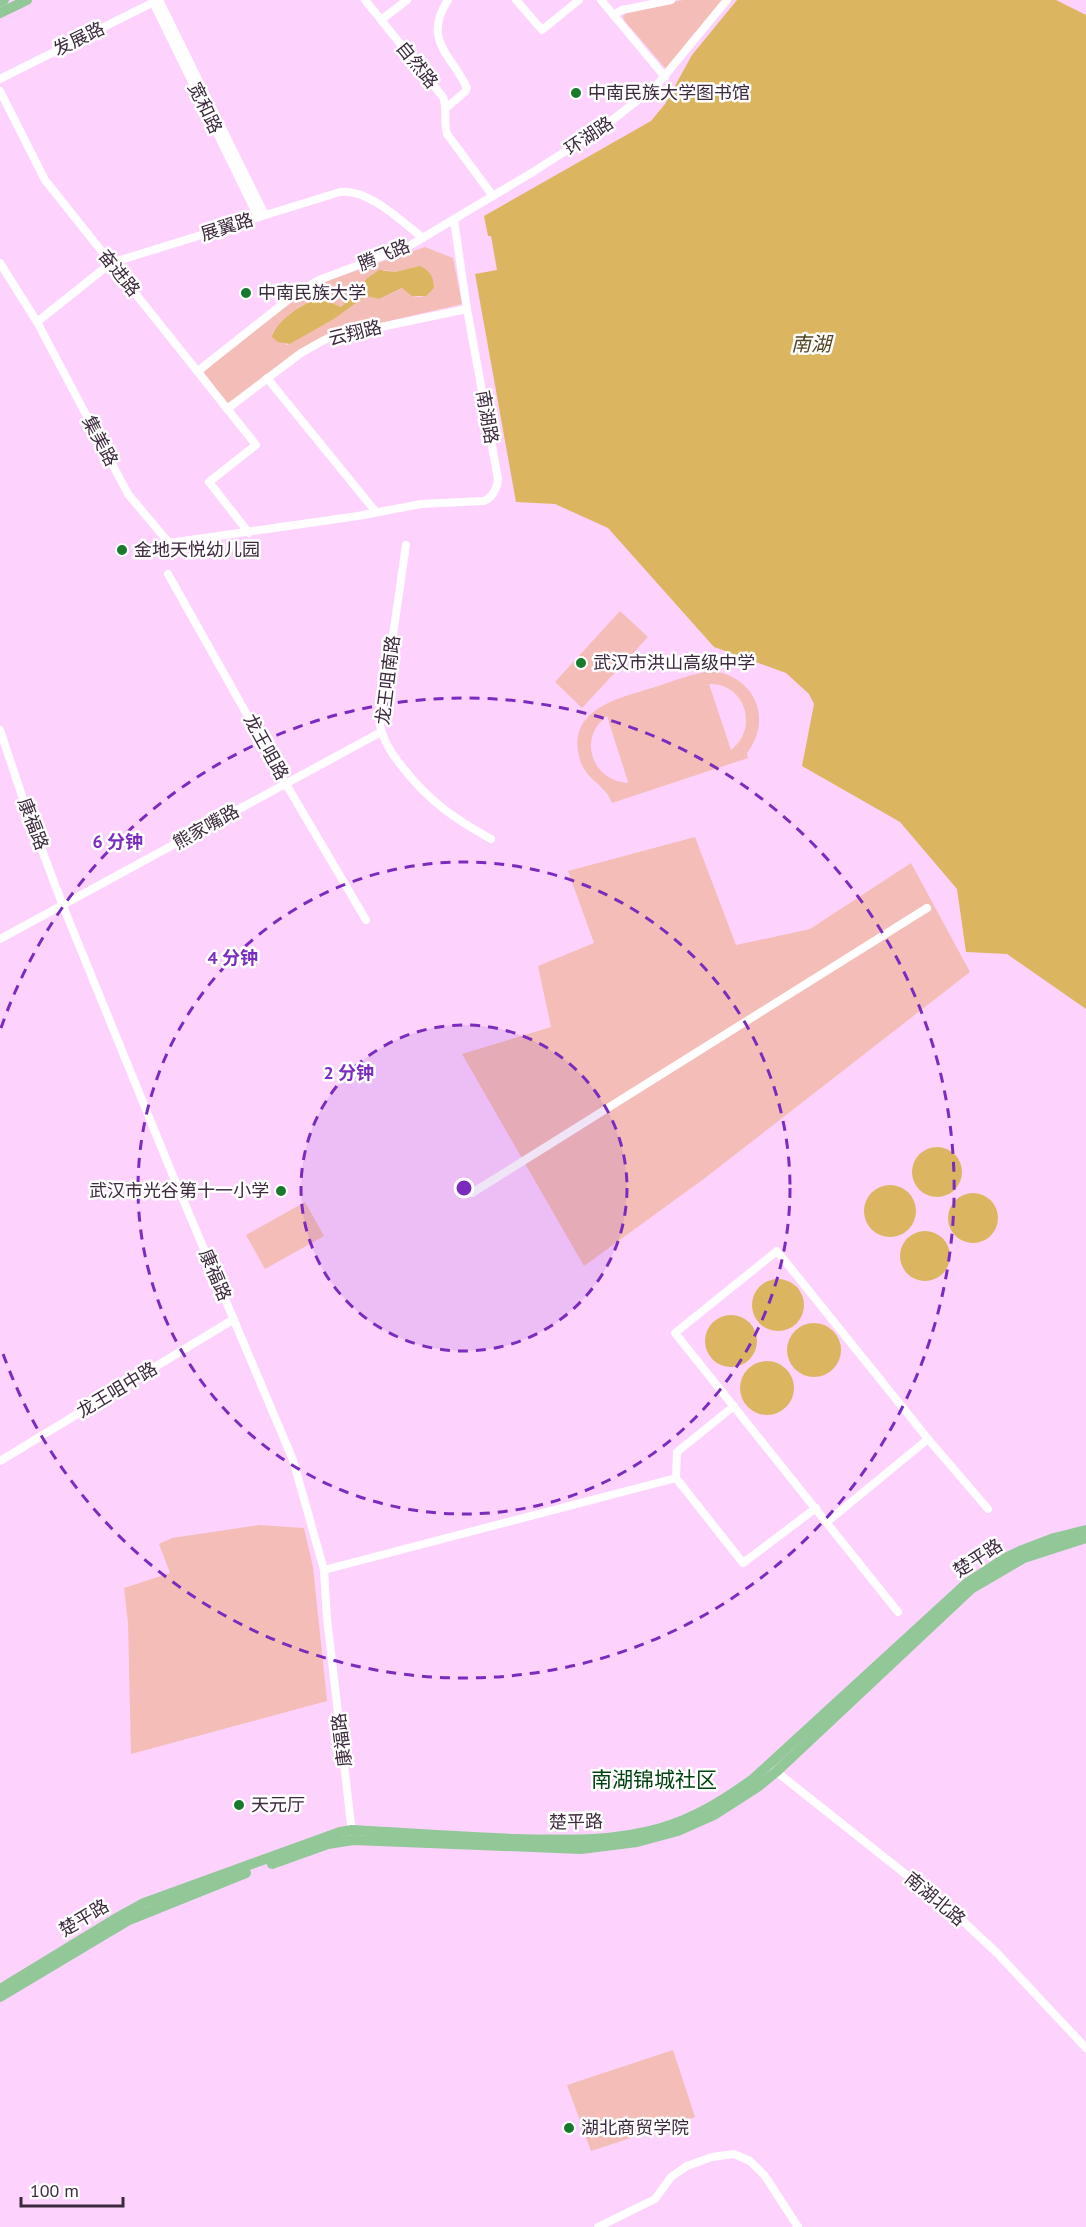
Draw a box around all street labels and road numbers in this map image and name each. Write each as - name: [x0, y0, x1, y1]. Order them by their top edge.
- street label: 发展路: [49, 16, 108, 61]
- street label: 自然路: [391, 36, 443, 93]
- street label: 宽和路: [183, 78, 228, 137]
- street label: 环湖路: [560, 111, 618, 160]
- street label: 展翼路: [198, 208, 256, 245]
- street label: 腾飞路: [354, 234, 413, 275]
- street label: 奋进路: [93, 244, 145, 301]
- street label: 云翔路: [326, 315, 384, 350]
- street label: 南湖路: [471, 388, 504, 445]
- street label: 集美路: [78, 412, 123, 470]
- street label: 龙王咀南路: [371, 634, 404, 726]
- street label: 龙王咀路: [239, 710, 294, 784]
- street label: 康福路: [13, 794, 54, 853]
- street label: 熊家嘴路: [169, 799, 243, 854]
- street label: 康福路: [194, 1245, 237, 1304]
- street label: 龙王咀中路: [72, 1357, 161, 1423]
- street label: 楚平路: [949, 1533, 1007, 1582]
- street label: 康福路: [327, 1712, 356, 1768]
- street label: 楚平路: [549, 1810, 603, 1833]
- street label: 南湖北路: [900, 1867, 970, 1931]
- street label: 楚平路: [55, 1894, 113, 1941]

